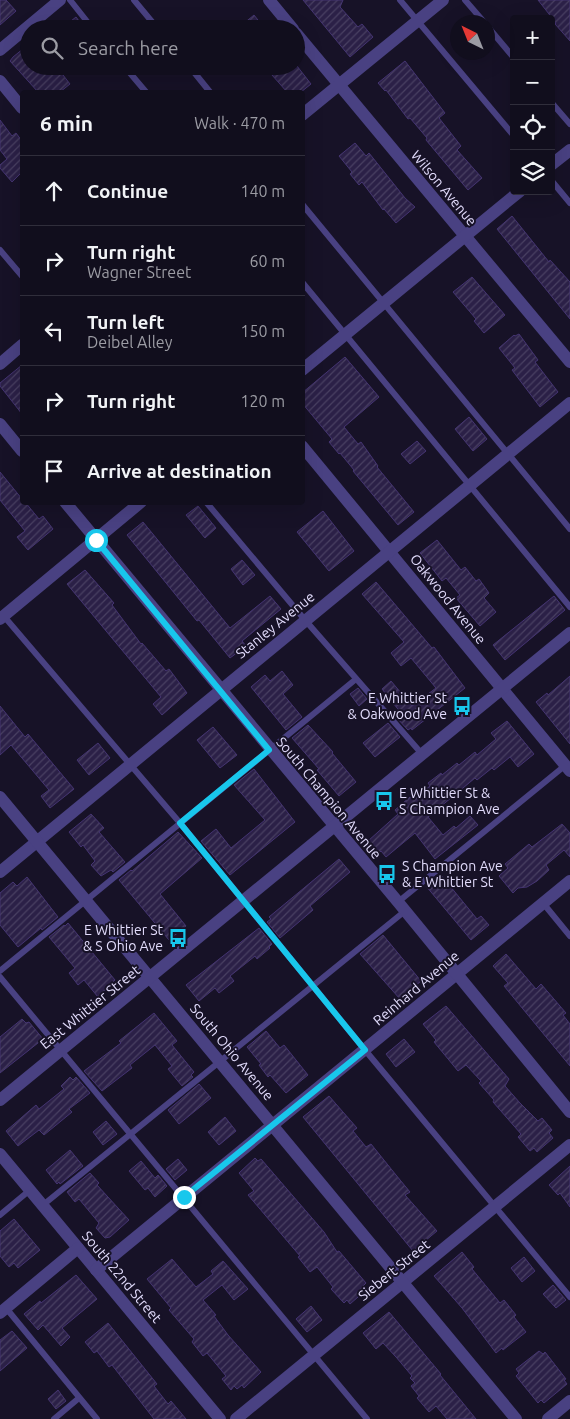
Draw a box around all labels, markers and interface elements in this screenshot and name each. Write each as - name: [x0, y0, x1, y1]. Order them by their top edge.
- north arrow: [450, 15, 495, 60]
- map controls: [510, 15, 555, 195]
- button: +: [510, 15, 555, 60]
- search box: [20, 20, 305, 75]
- icon: search: [38, 34, 66, 62]
- text: Search here: [78, 37, 178, 59]
- button: −: [510, 60, 555, 105]
- button: locate: [510, 105, 555, 150]
- text: 6 min: [40, 111, 93, 135]
- text: Walk · 470 m: [194, 114, 285, 132]
- street label: Wilson Avenue: [408, 147, 480, 229]
- button: layers: [510, 150, 555, 195]
- icon: ahead: [40, 177, 68, 205]
- text: Continue: [87, 180, 168, 202]
- text: 140 m: [240, 182, 285, 200]
- text: Turn right: [87, 241, 175, 263]
- icon: right: [40, 247, 68, 275]
- text: 60 m: [249, 252, 285, 270]
- text: Wagner Street: [87, 263, 191, 281]
- text: Turn left: [87, 311, 165, 333]
- icon: left: [40, 317, 68, 345]
- text: 150 m: [240, 322, 285, 340]
- text: Deibel Alley: [87, 333, 172, 351]
- icon: right: [40, 387, 68, 415]
- text: Turn right: [87, 390, 175, 412]
- text: 120 m: [240, 392, 285, 410]
- icon: arrive: [40, 457, 68, 485]
- text: Arrive at destination: [87, 460, 272, 482]
- route start: [85, 529, 108, 552]
- street label: Oakwood Avenue: [407, 551, 489, 647]
- street label: Stanley Avenue: [232, 588, 318, 662]
- place label: E Whittier St & Oakwood Ave: [347, 690, 447, 722]
- bus stop icon: E Whittier St & Oakwood Ave: [451, 695, 473, 717]
- street label: South Champion Avenue: [273, 734, 385, 862]
- place label: E Whittier St & S Champion Ave: [399, 785, 500, 817]
- bus stop icon: E Whittier St & S Champion Ave: [373, 790, 395, 812]
- place label: S Champion Ave & E Whittier St: [402, 858, 503, 890]
- bus stop icon: S Champion Ave & E Whittier St: [376, 863, 398, 885]
- place label: E Whittier St & S Ohio Ave: [83, 922, 163, 954]
- bus stop icon: E Whittier St & S Ohio Ave: [167, 927, 189, 949]
- street label: Reinhard Avenue: [370, 948, 462, 1028]
- street label: East Whittier Street: [37, 961, 144, 1052]
- street label: South Ohio Avenue: [187, 1000, 277, 1104]
- route end: [173, 1186, 196, 1209]
- street label: South 22nd Street: [79, 1228, 165, 1326]
- street label: Siebert Street: [355, 1236, 433, 1304]

